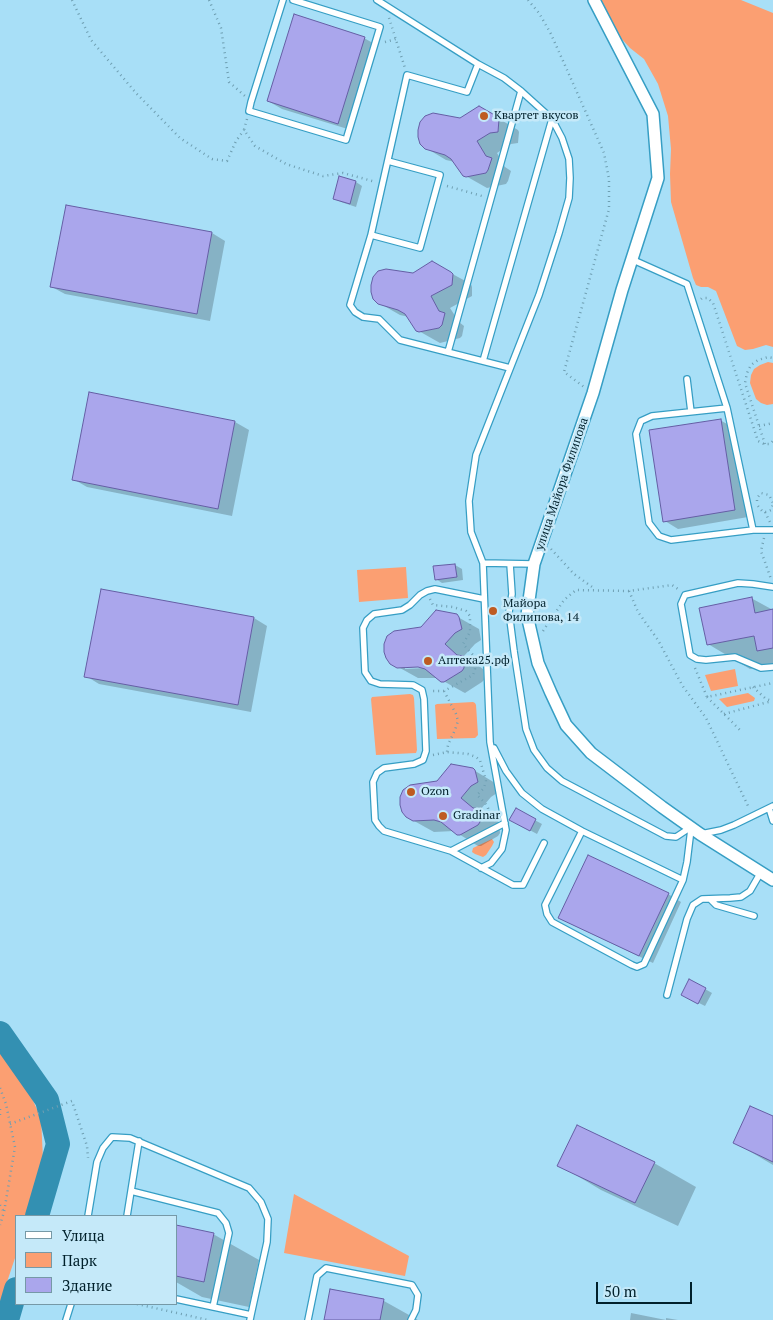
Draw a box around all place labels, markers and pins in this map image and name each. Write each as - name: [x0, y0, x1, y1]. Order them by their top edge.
- place label: Квартет вкусов: [494, 109, 579, 123]
- marker: Квартет вкусов: [478, 110, 490, 122]
- place label: Майора Филипова, 14: [503, 597, 579, 625]
- marker: Майора Филипова, 14: [487, 605, 499, 617]
- place label: Аптека25.рф: [438, 654, 510, 668]
- marker: Аптека25.рф: [422, 655, 434, 667]
- place label: Ozon: [421, 785, 449, 799]
- marker: Ozon: [405, 786, 417, 798]
- place label: Gradinar: [453, 809, 500, 823]
- marker: Gradinar: [437, 810, 449, 822]

